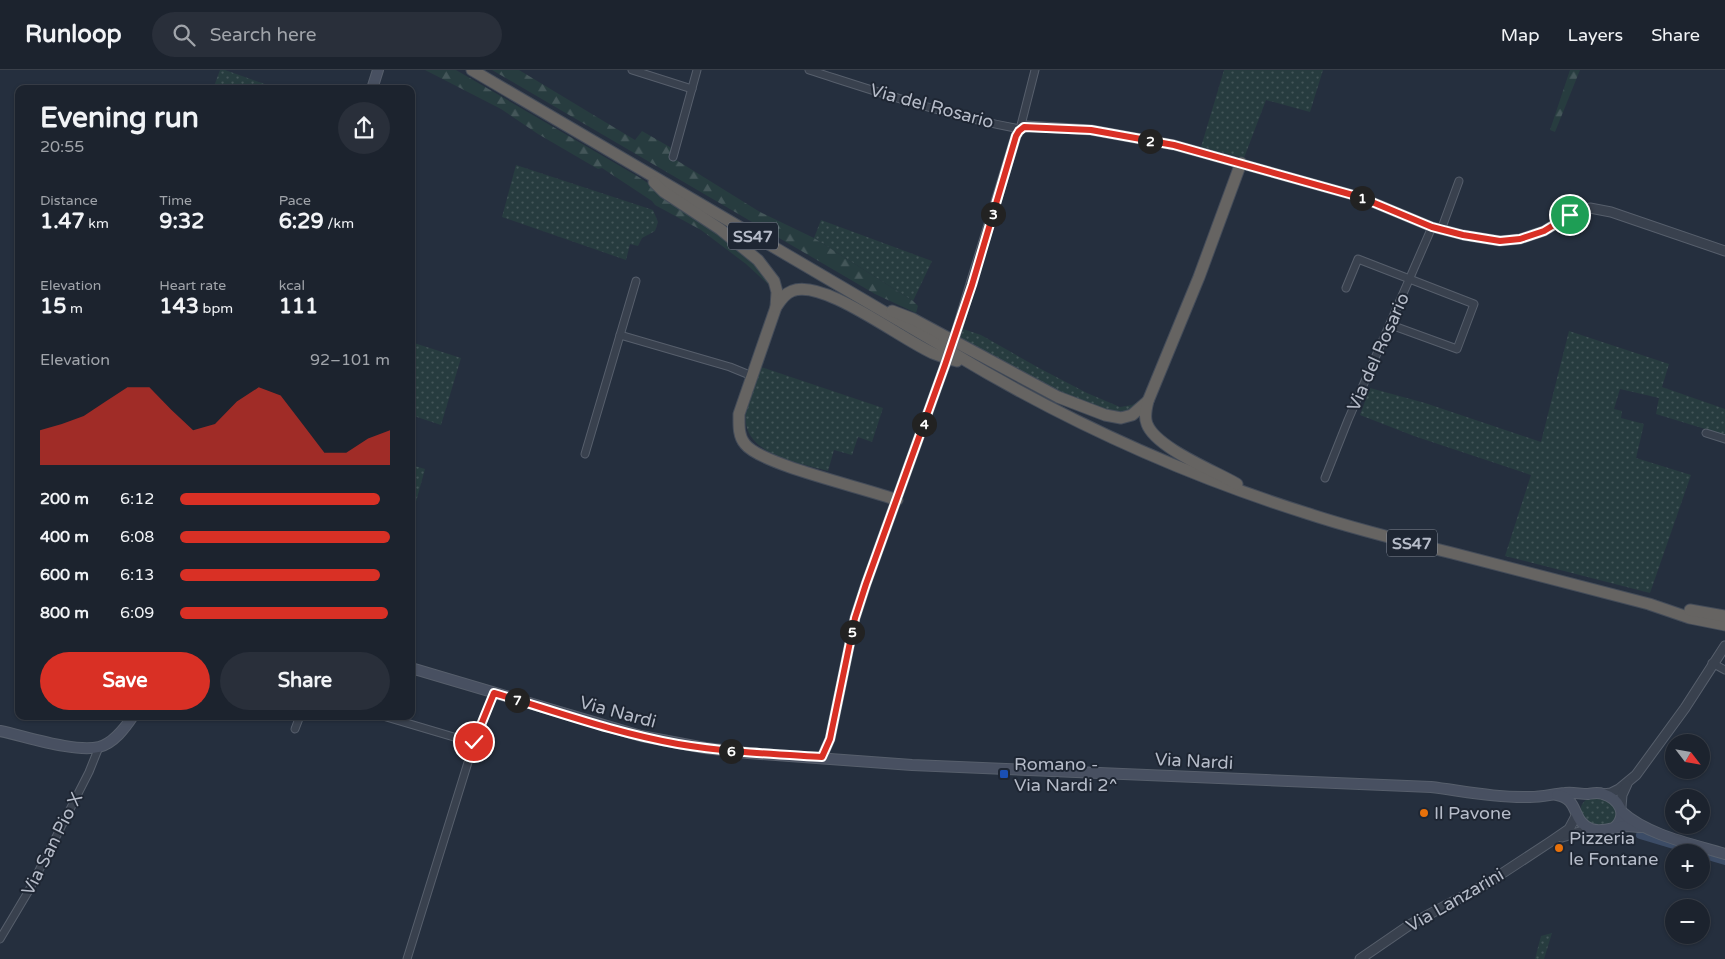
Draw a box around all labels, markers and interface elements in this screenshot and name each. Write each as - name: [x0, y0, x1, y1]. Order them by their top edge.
- search box: [152, 12, 502, 57]
- text: Runloop: [25, 20, 122, 49]
- icon: search: [170, 21, 198, 49]
- text: Search here: [210, 24, 316, 46]
- text: Map: [1501, 24, 1540, 46]
- text: Layers: [1568, 24, 1623, 46]
- text: Share: [1651, 24, 1700, 46]
- street label: Via del Rosario: [868, 79, 996, 133]
- text: Evening run: [40, 101, 199, 135]
- button: share: [338, 102, 390, 154]
- pin: 2: [1138, 128, 1162, 154]
- text: 2: [1146, 133, 1155, 150]
- text: 20:55: [40, 137, 84, 157]
- pin: 1: [1350, 186, 1374, 210]
- text: 1: [1358, 190, 1367, 207]
- text: Distance: [40, 192, 98, 209]
- text: Time: [159, 192, 192, 209]
- text: Pace: [279, 192, 311, 209]
- pin: [1549, 194, 1591, 236]
- icon: arrive: [1556, 201, 1584, 229]
- pin: 3: [980, 202, 1006, 226]
- text: 3: [989, 206, 998, 223]
- text: 1.47: [40, 209, 85, 234]
- text: 9:32: [159, 209, 204, 234]
- text: 6:29: [279, 209, 324, 234]
- text: km: [85, 215, 109, 232]
- text: /km: [324, 215, 354, 232]
- road number: SS47: [728, 223, 778, 250]
- text: Elevation: [40, 277, 101, 294]
- text: Heart rate: [159, 277, 226, 294]
- text: kcal: [279, 277, 305, 294]
- street label: Via del Rosario: [1342, 289, 1414, 415]
- text: 15: [40, 294, 66, 319]
- text: 143: [159, 294, 199, 319]
- text: 111: [279, 294, 318, 319]
- text: m: [66, 300, 83, 317]
- text: bpm: [199, 300, 233, 317]
- text: Elevation: [40, 350, 110, 370]
- text: 92–101 m: [310, 350, 390, 370]
- pin: 4: [912, 412, 936, 436]
- text: 4: [920, 416, 929, 433]
- text: 200 m: [40, 489, 89, 509]
- text: 6:12: [120, 489, 154, 509]
- text: 400 m: [40, 527, 89, 547]
- text: 6:08: [120, 527, 154, 547]
- road number: SS47: [1387, 529, 1437, 556]
- text: 600 m: [40, 565, 89, 585]
- text: 6:13: [120, 565, 154, 585]
- text: 800 m: [40, 603, 89, 623]
- text: 6:09: [120, 603, 154, 623]
- pin: 5: [840, 620, 864, 644]
- text: 5: [848, 624, 857, 641]
- button: Save: [40, 652, 210, 710]
- button: Share: [220, 652, 390, 710]
- pin: 7: [504, 688, 530, 712]
- street label: Via Nardi: [577, 691, 659, 733]
- text: 7: [513, 692, 522, 709]
- pin: [453, 721, 495, 763]
- icon: check: [460, 728, 488, 756]
- north arrow: [1665, 734, 1710, 779]
- map controls: [1665, 734, 1710, 944]
- pin: 6: [718, 738, 744, 764]
- text: 6: [727, 743, 736, 760]
- street label: Via Nardi: [1154, 748, 1234, 774]
- place label: Romano - Via Nardi 2^: [1014, 753, 1118, 796]
- marker: Romano - Via Nardi 2^: [998, 768, 1010, 780]
- street label: Via San Pio X: [17, 789, 87, 899]
- button: locate: [1665, 789, 1710, 834]
- place label: Il Pavone: [1434, 802, 1511, 824]
- marker: Il Pavone: [1418, 807, 1430, 819]
- place label: Pizzeria le Fontane: [1569, 827, 1658, 870]
- marker: Pizzeria le Fontane: [1553, 842, 1565, 854]
- button: +: [1665, 844, 1710, 889]
- street label: Via Lanzarini: [1402, 863, 1508, 937]
- button: −: [1665, 899, 1710, 944]

